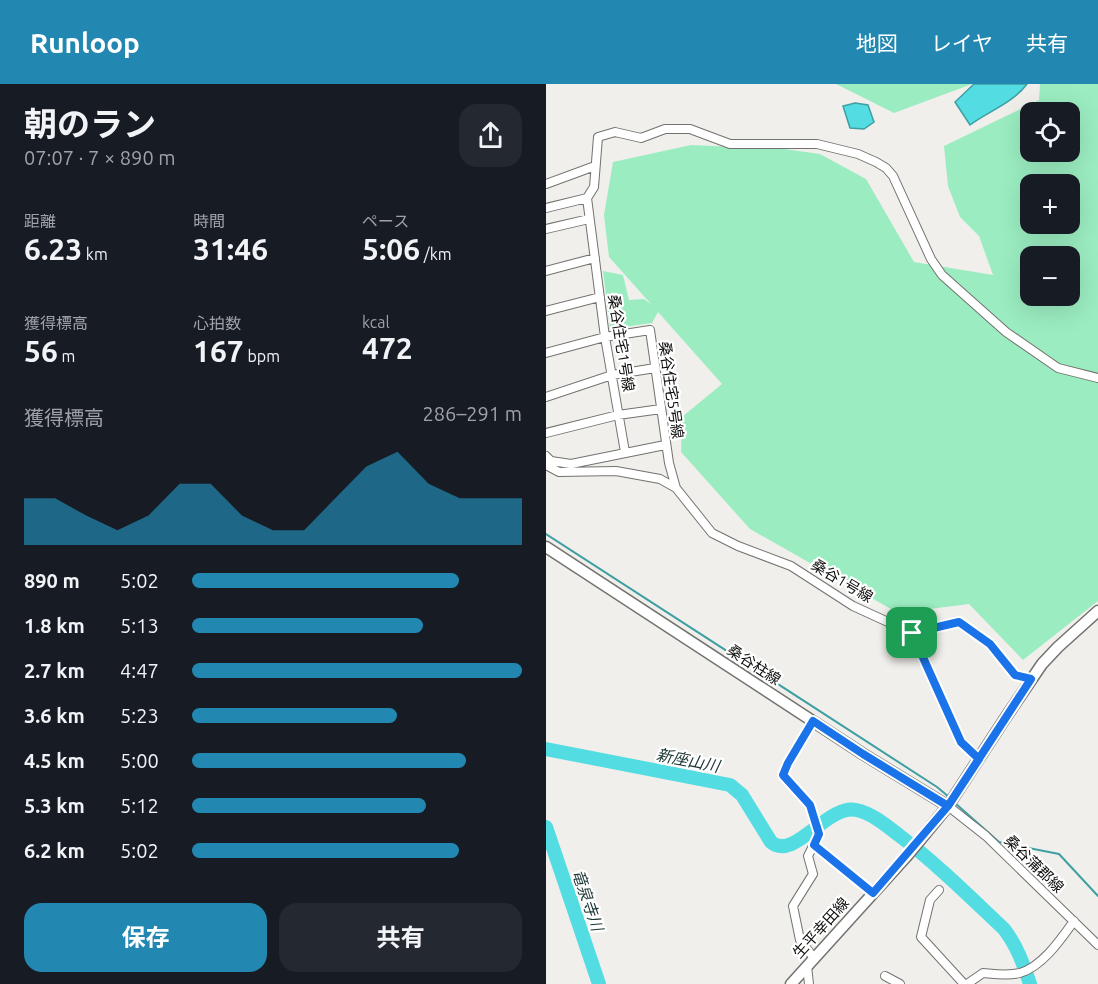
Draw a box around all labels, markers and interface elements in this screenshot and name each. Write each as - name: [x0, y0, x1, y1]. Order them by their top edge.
- text: Runloop: [30, 27, 140, 58]
- text: 地図: [856, 31, 898, 55]
- text: レイヤ: [931, 31, 993, 55]
- text: 共有: [1026, 31, 1068, 55]
- map controls: [1020, 102, 1080, 306]
- button: locate: [1020, 102, 1080, 162]
- button: share: [459, 104, 522, 167]
- text: 朝のラン: [24, 105, 156, 142]
- text: 07:07 · 7 × 890 m: [24, 146, 176, 169]
- button: +: [1020, 174, 1080, 234]
- text: 距離: [24, 212, 56, 230]
- text: 時間: [193, 212, 225, 230]
- text: ペース: [362, 212, 409, 230]
- text: 6.23: [24, 232, 82, 266]
- text: 31:46: [193, 232, 268, 266]
- text: 5:06: [362, 232, 420, 266]
- text: km: [82, 245, 108, 263]
- text: /km: [420, 245, 452, 263]
- button: −: [1020, 246, 1080, 306]
- street label: 桑谷住宅1号線: [605, 293, 638, 393]
- text: kcal: [362, 313, 390, 331]
- text: 獲得標高: [24, 314, 88, 332]
- text: 心拍数: [193, 314, 241, 332]
- text: 472: [362, 331, 413, 365]
- text: 56: [24, 334, 58, 368]
- text: 167: [193, 334, 244, 368]
- street label: 桑谷住宅5号線: [656, 340, 687, 440]
- text: m: [58, 347, 75, 365]
- text: bpm: [244, 347, 280, 365]
- text: 286–291 m: [423, 402, 522, 425]
- text: 獲得標高: [24, 406, 104, 429]
- street label: 桑谷1号線: [809, 556, 876, 605]
- text: 890 m: [24, 569, 80, 592]
- text: 5:02: [120, 569, 159, 592]
- pin: [886, 607, 937, 658]
- text: 1.8 km: [24, 614, 85, 637]
- text: 5:13: [120, 614, 159, 637]
- icon: arrive: [895, 616, 928, 649]
- street label: 桑谷柱線: [724, 641, 784, 688]
- text: 2.7 km: [24, 659, 85, 682]
- text: 4:47: [120, 659, 159, 682]
- text: 3.6 km: [24, 704, 85, 727]
- text: 5:23: [120, 704, 159, 727]
- water label: 新座山川: [655, 745, 723, 775]
- text: 4.5 km: [24, 749, 85, 772]
- text: 5:00: [120, 749, 159, 772]
- text: 5.3 km: [24, 794, 85, 817]
- text: 5:12: [120, 794, 159, 817]
- street label: 桑谷蒲郡線: [1001, 831, 1067, 896]
- text: 6.2 km: [24, 839, 85, 862]
- text: 5:02: [120, 839, 159, 862]
- water label: 竜泉寺川: [569, 867, 608, 935]
- street label: 生平幸田線: [789, 894, 852, 961]
- button: 保存: [24, 903, 267, 972]
- button: 共有: [279, 903, 522, 972]

